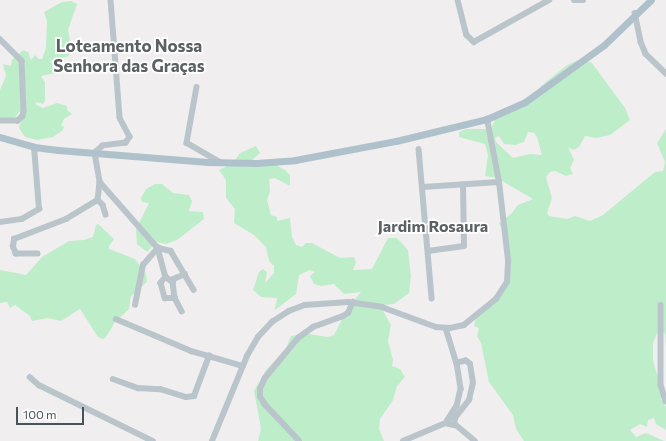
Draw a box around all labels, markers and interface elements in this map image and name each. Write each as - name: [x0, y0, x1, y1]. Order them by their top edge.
- district label: Loteamento Nossa Senhora das Graças: [53, 36, 205, 76]
- district label: Jardim Rosaura: [378, 216, 488, 236]
- scale bar: [18, 399, 86, 425]
- text: 100 m: [23, 407, 57, 421]

